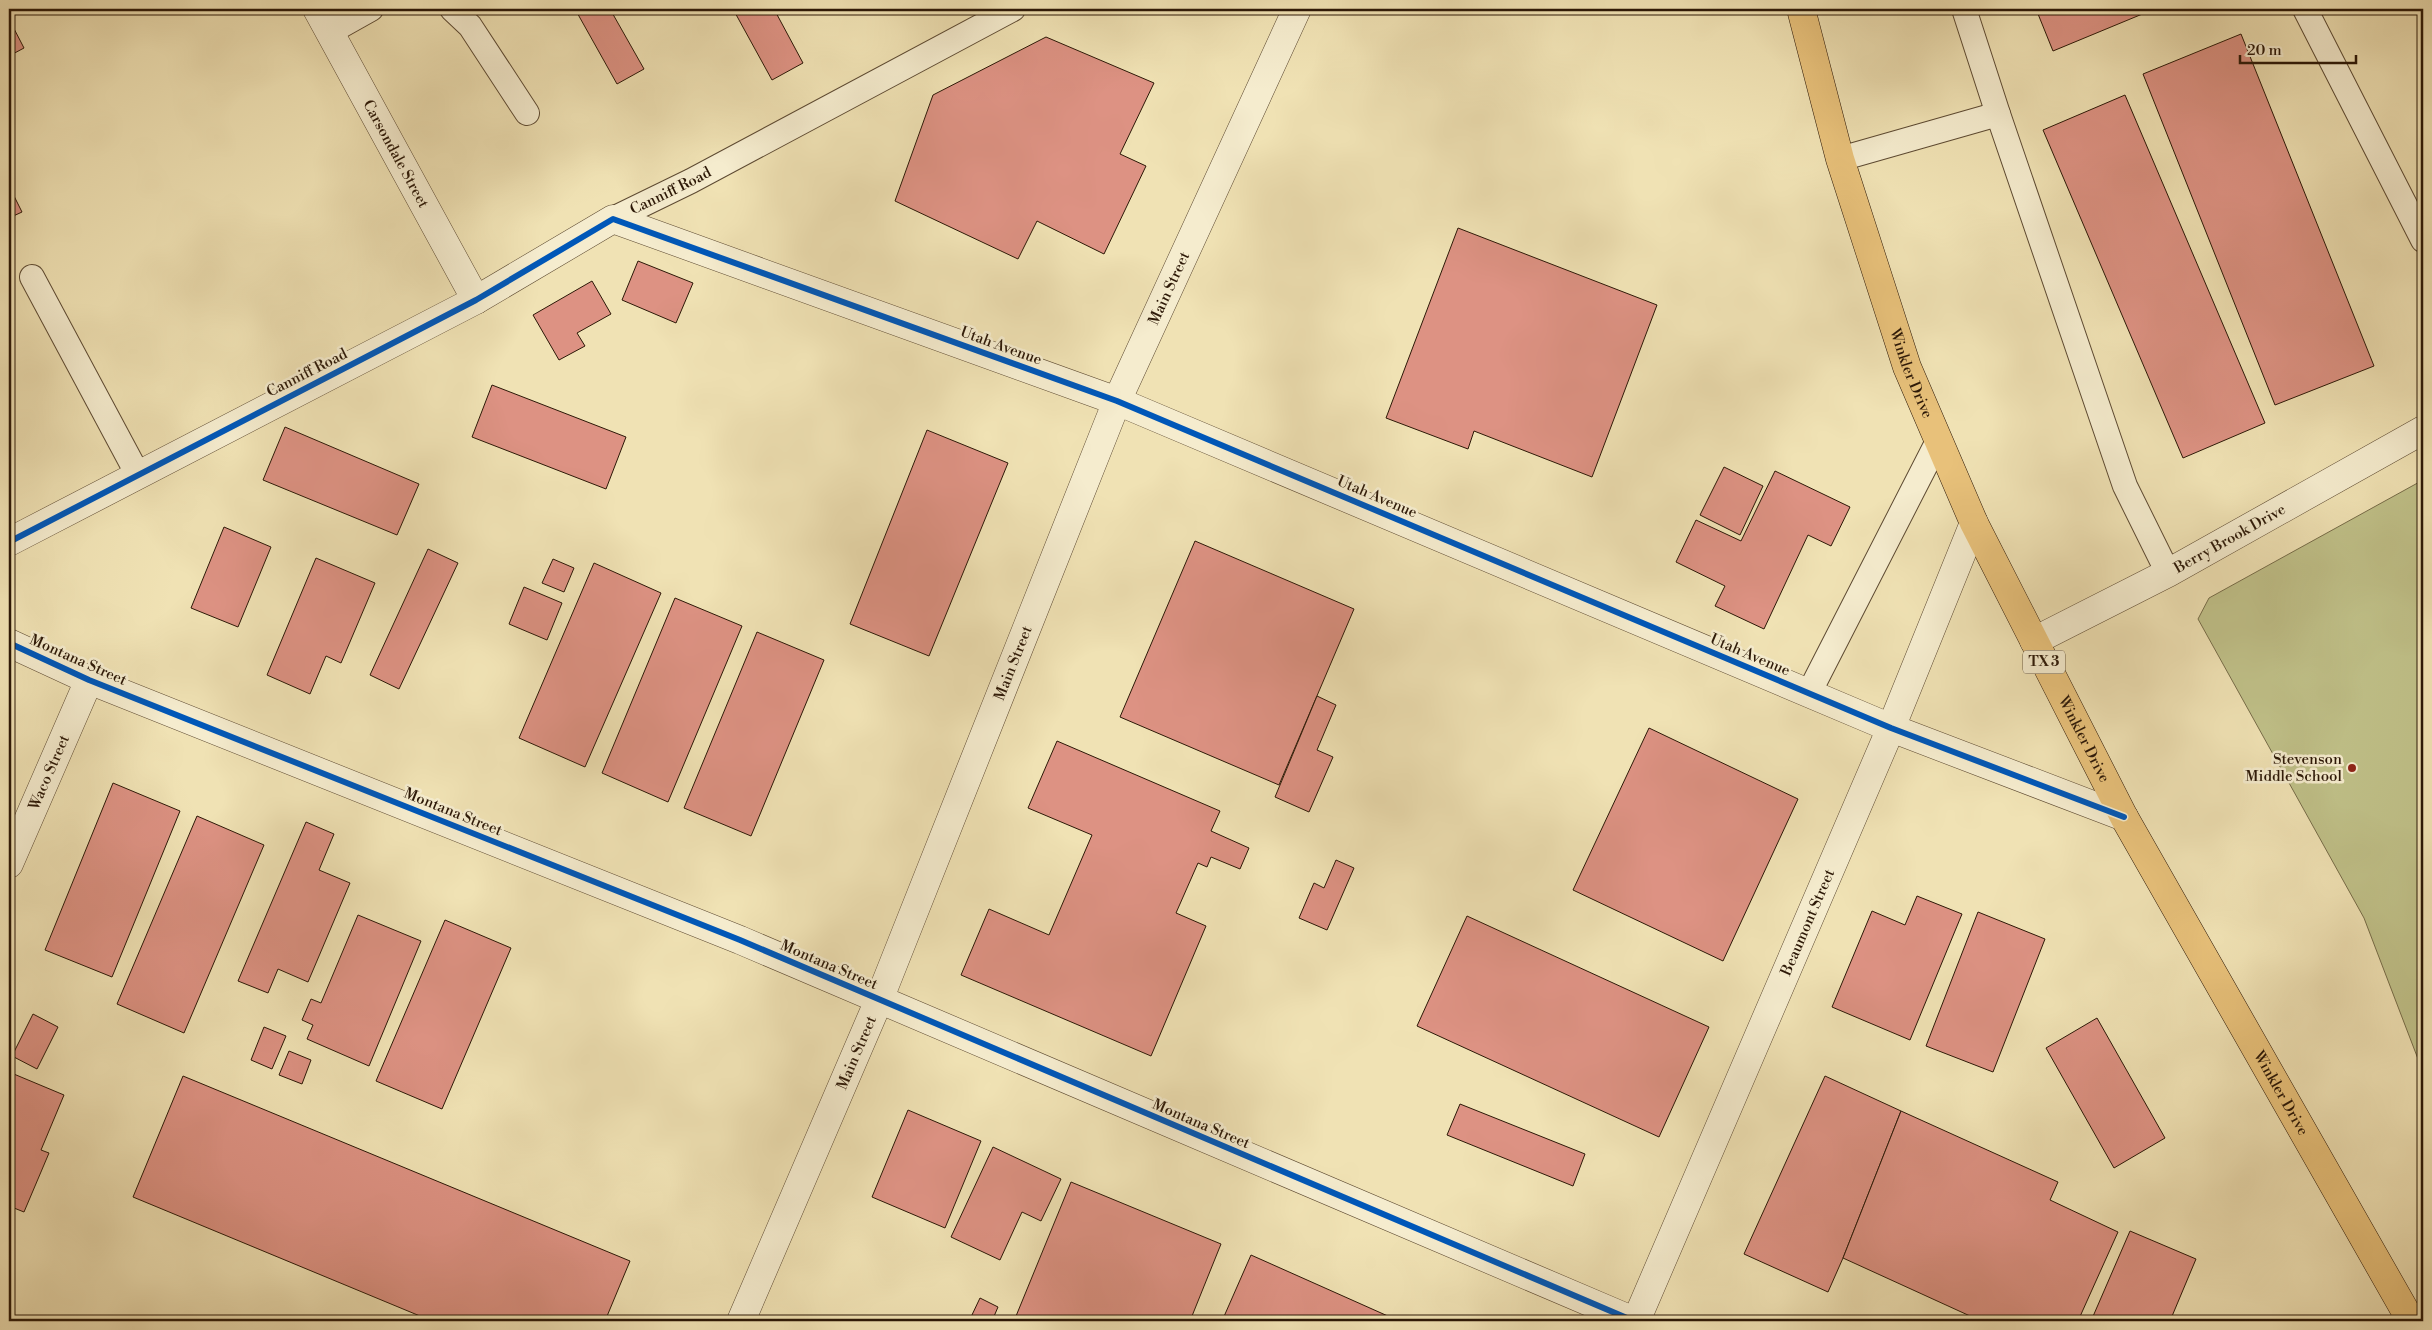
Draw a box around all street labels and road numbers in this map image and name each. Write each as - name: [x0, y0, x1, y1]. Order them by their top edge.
- street label: Carsondale Street: [359, 96, 434, 212]
- street label: Canniff Road: [627, 162, 715, 219]
- street label: Main Street: [1144, 248, 1194, 328]
- street label: Utah Avenue: [958, 322, 1044, 370]
- street label: Winkler Drive: [1885, 325, 1937, 421]
- street label: Canniff Road: [263, 344, 351, 402]
- street label: Utah Avenue: [1334, 472, 1420, 522]
- street label: Berry Brook Drive: [2170, 499, 2289, 578]
- street label: Main Street: [990, 622, 1036, 703]
- street label: Montana Street: [27, 630, 130, 690]
- street label: Utah Avenue: [1707, 630, 1793, 680]
- road number: TX 3: [2023, 650, 2065, 674]
- street label: Winkler Drive: [2054, 692, 2114, 786]
- street label: Waco Street: [24, 731, 74, 814]
- street label: Montana Street: [401, 784, 505, 841]
- street label: Beaumont Street: [1776, 866, 1839, 979]
- street label: Montana Street: [777, 936, 881, 994]
- street label: Main Street: [832, 1012, 881, 1093]
- street label: Winkler Drive: [2249, 1046, 2313, 1139]
- street label: Montana Street: [1149, 1095, 1253, 1153]

